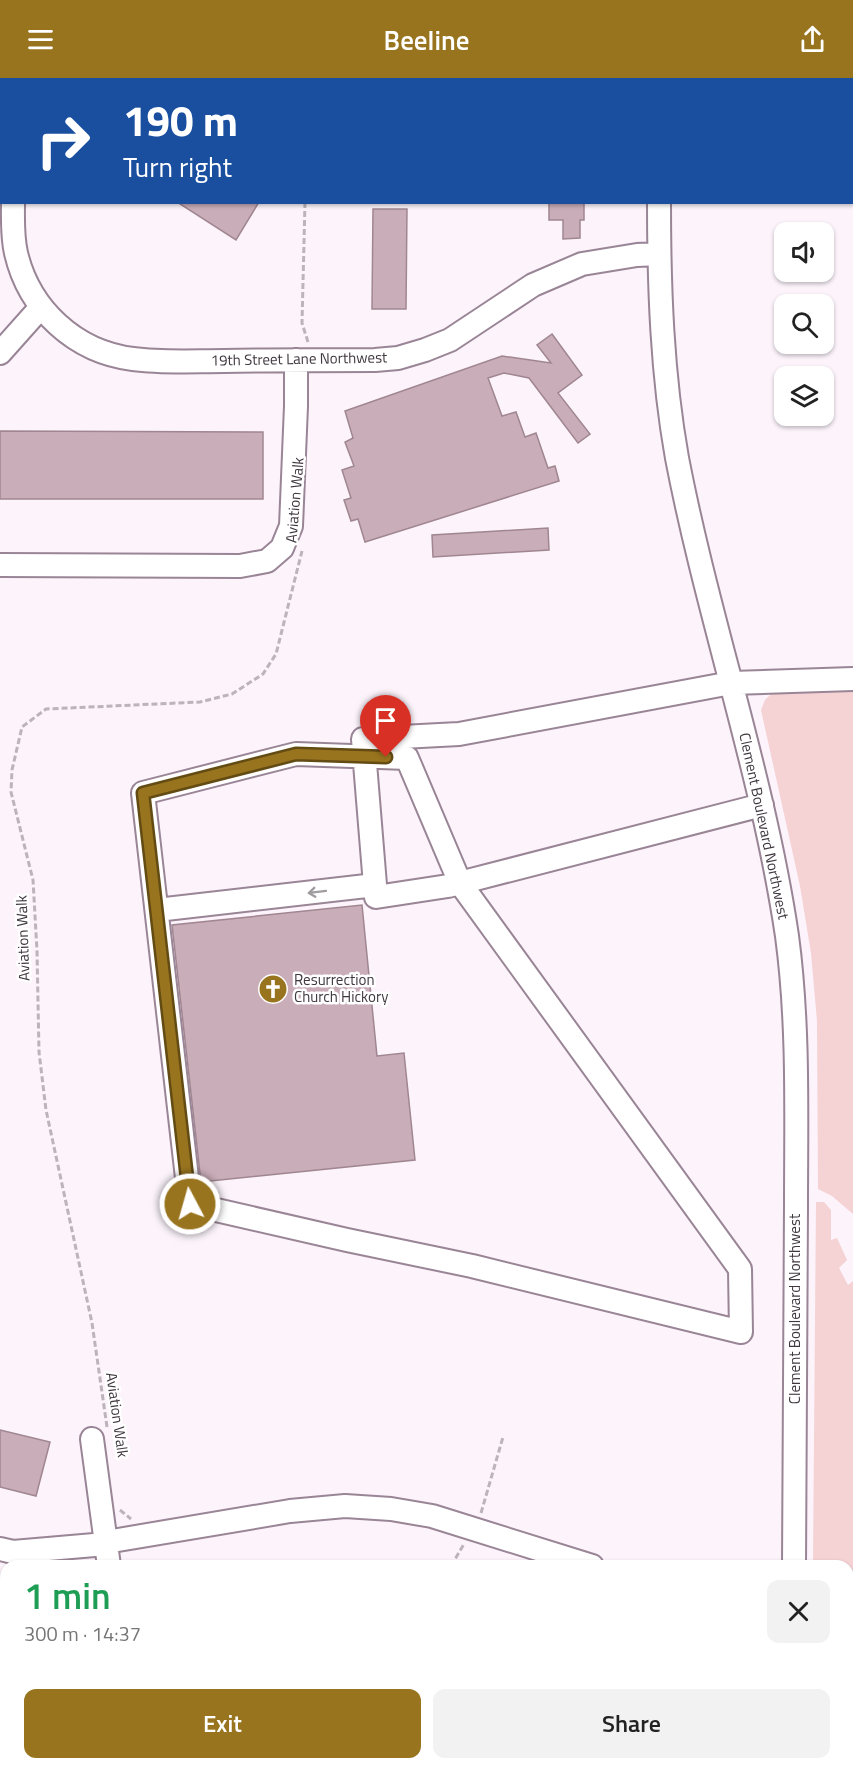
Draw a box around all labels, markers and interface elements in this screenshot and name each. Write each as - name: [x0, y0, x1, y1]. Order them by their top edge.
- text: Beeline: [384, 19, 469, 60]
- icon: menu: [24, 23, 57, 56]
- icon: share: [796, 23, 829, 56]
- text: 190 m: [123, 88, 238, 152]
- icon: right: [24, 102, 102, 180]
- text: Turn right: [123, 146, 232, 187]
- map controls: [774, 222, 834, 426]
- button: sound: [774, 222, 834, 282]
- button: search: [774, 294, 834, 354]
- street label: 19th Street Lane Northwest: [210, 345, 388, 372]
- button: layers: [774, 366, 834, 426]
- street label: Aviation Walk: [279, 456, 310, 544]
- pin: [360, 695, 411, 757]
- icon: arrive: [369, 704, 402, 737]
- street label: Clement Boulevard Northwest: [733, 730, 796, 922]
- one-way arrow: [307, 886, 327, 897]
- street label: Aviation Walk: [10, 895, 35, 981]
- place label: Resurrection Church Hickory: [294, 968, 388, 1008]
- church icon: Resurrection Church Hickory: [257, 973, 289, 1005]
- position arrow: [158, 1172, 222, 1236]
- street label: Clement Boulevard Northwest: [783, 1213, 806, 1404]
- street label: Aviation Walk: [100, 1371, 135, 1459]
- text: 1 min: [24, 1568, 111, 1623]
- button: close: [767, 1580, 830, 1643]
- text: 300 m · 14:37: [24, 1618, 141, 1649]
- button: Exit: [24, 1689, 421, 1758]
- button: Share: [433, 1689, 830, 1758]

